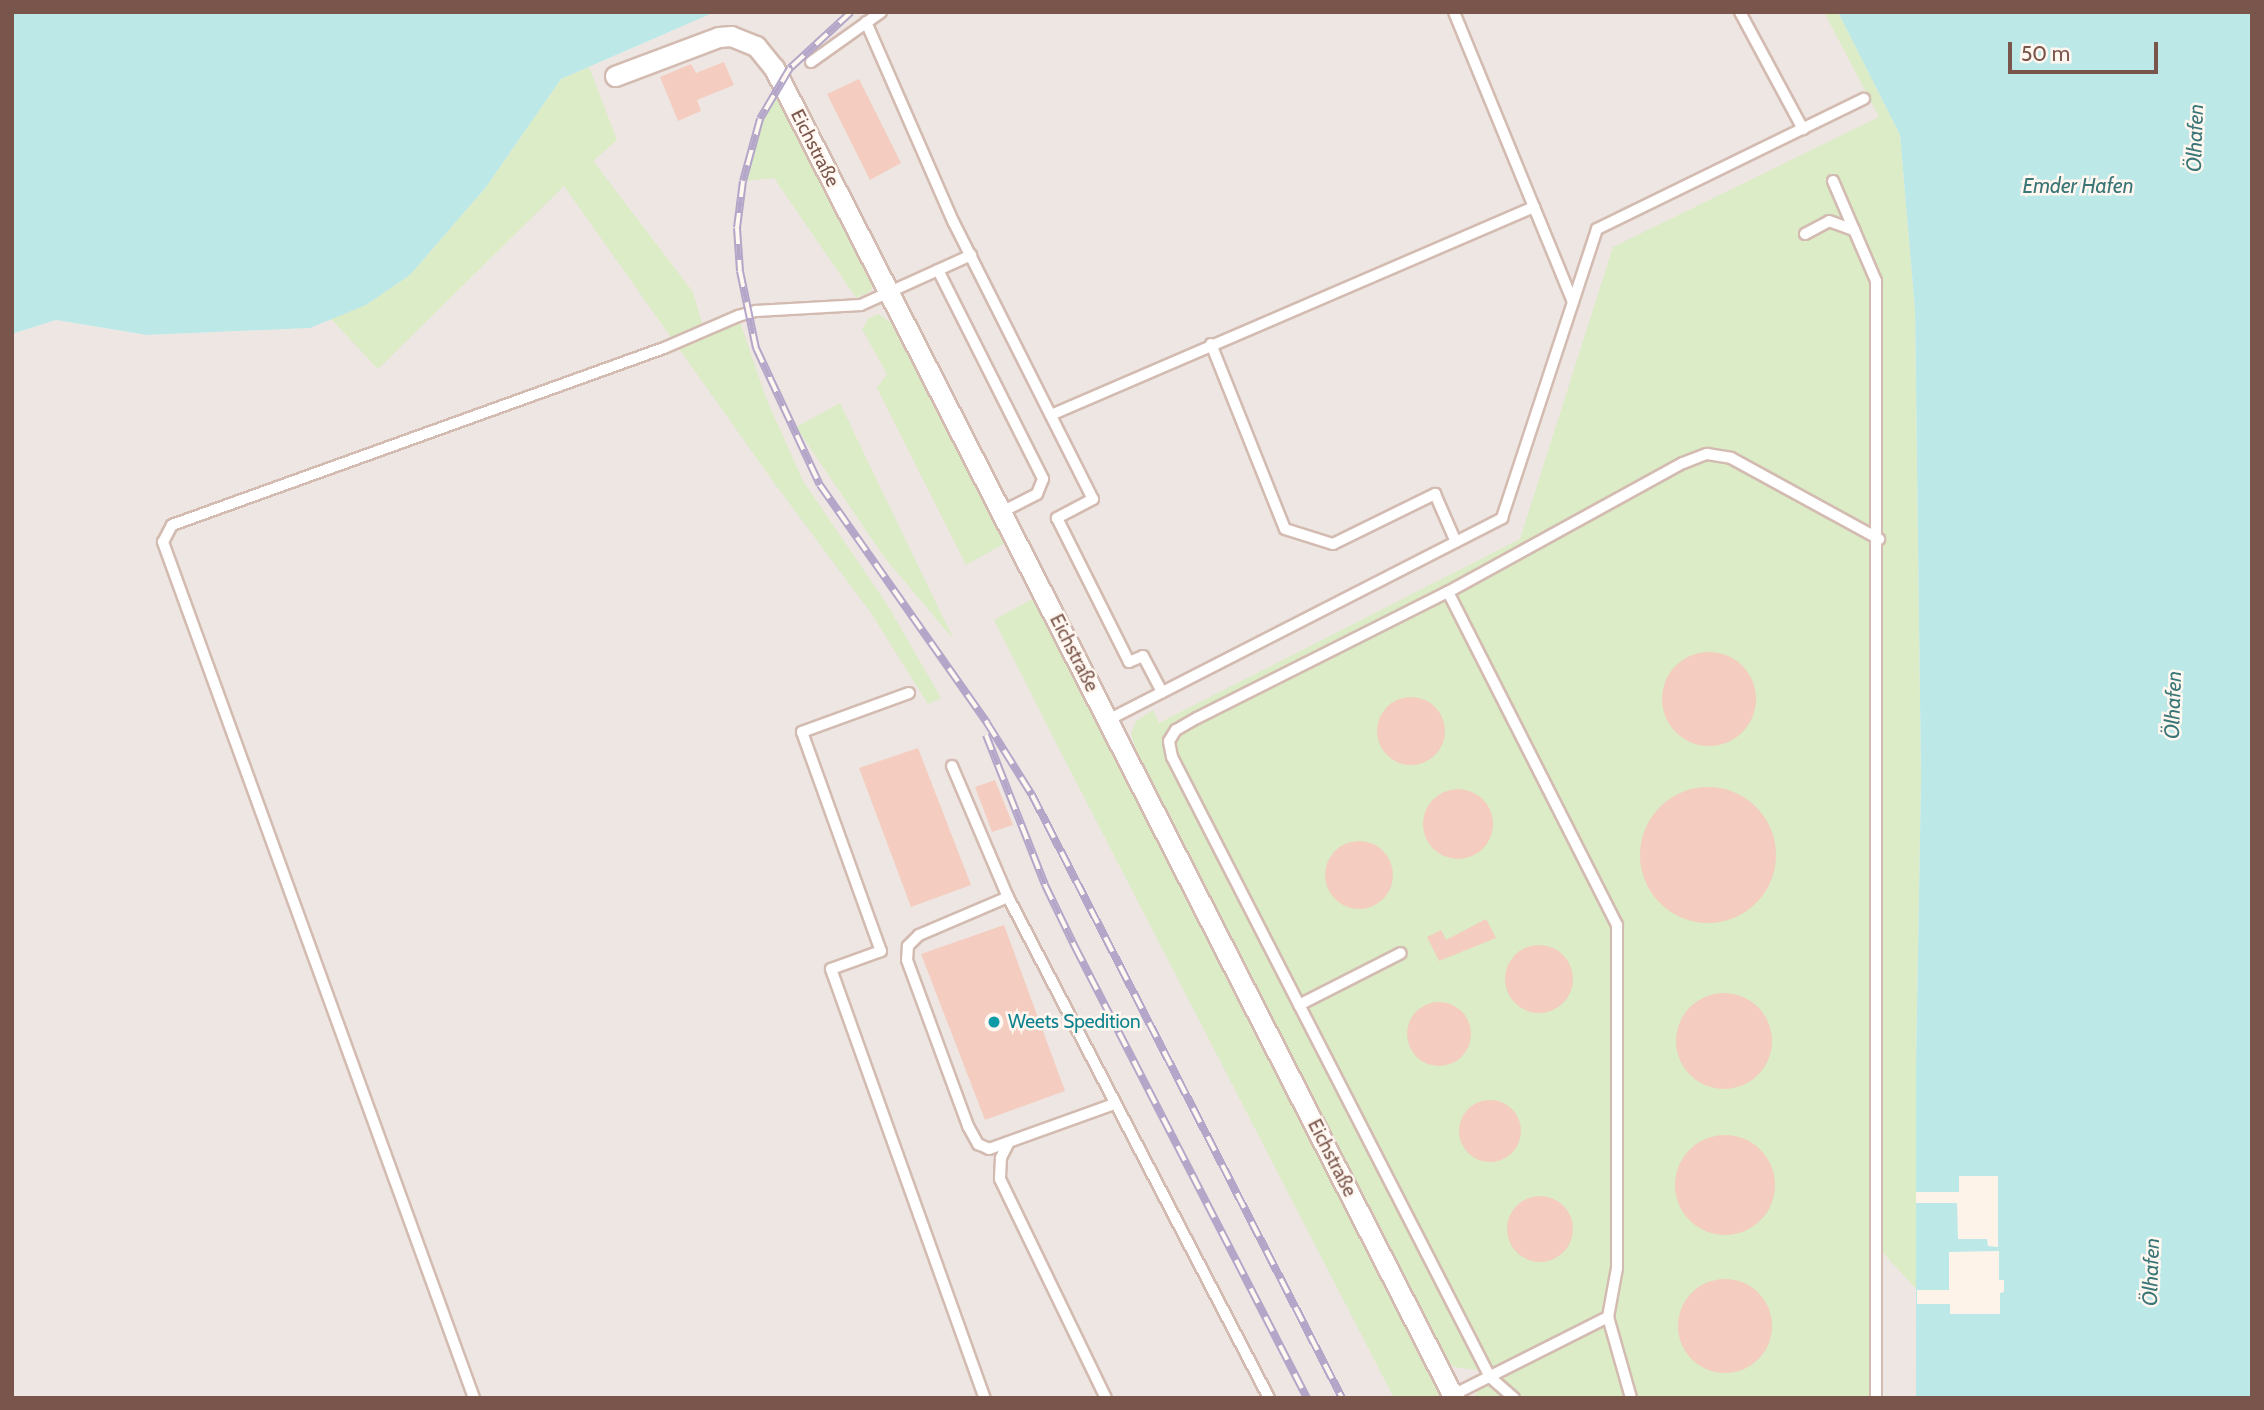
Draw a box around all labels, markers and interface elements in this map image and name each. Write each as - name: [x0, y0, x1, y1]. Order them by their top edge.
- scale bar: [2012, 28, 2162, 72]
- text: 50 m: [2021, 41, 2070, 66]
- water label: Ölhafen: [2181, 103, 2209, 173]
- street label: Eichstraße: [786, 106, 844, 190]
- water label: Emder Hafen: [2022, 173, 2134, 199]
- street label: Eichstraße: [1045, 611, 1103, 695]
- water label: Ölhafen: [2159, 670, 2187, 740]
- place label: Weets Spedition: [1008, 1011, 1141, 1033]
- marker: Weets Spedition: [986, 1014, 1002, 1030]
- street label: Eichstraße: [1303, 1116, 1361, 1200]
- water label: Ölhafen: [2137, 1237, 2165, 1307]

